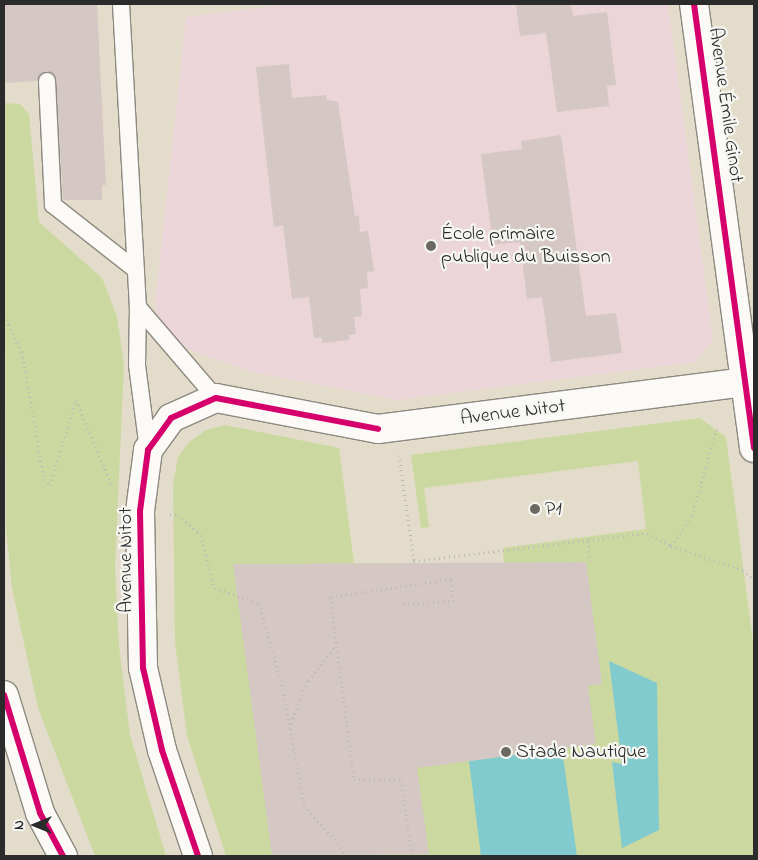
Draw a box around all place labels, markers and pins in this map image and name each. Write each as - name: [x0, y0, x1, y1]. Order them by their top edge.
- place label: École primaire publique du Buisson: [441, 223, 611, 270]
- marker: École primaire publique du Buisson: [425, 240, 437, 252]
- place label: P1: [545, 497, 562, 521]
- marker: P1: [529, 503, 541, 515]
- place label: Stade Nautique: [516, 740, 646, 764]
- marker: Stade Nautique: [500, 746, 512, 758]

